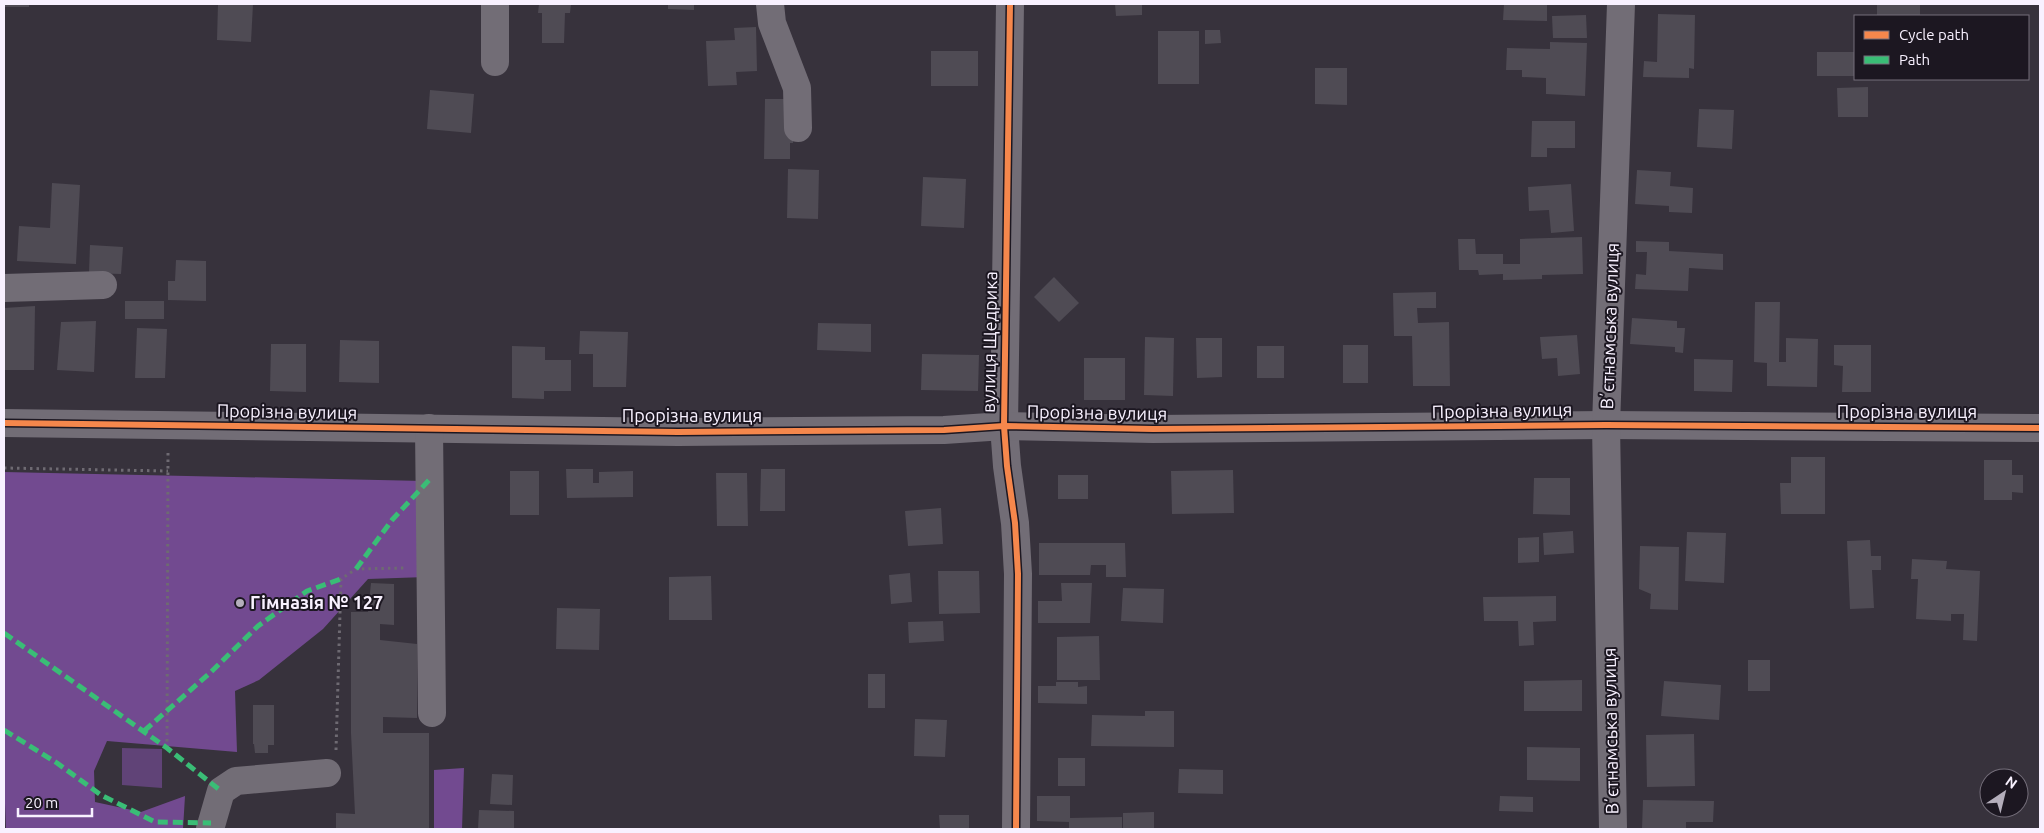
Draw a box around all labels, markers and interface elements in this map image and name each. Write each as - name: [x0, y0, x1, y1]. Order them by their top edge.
- legend: [1854, 15, 2029, 80]
- text: Cycle path: [1899, 26, 1969, 43]
- text: Path: [1899, 51, 1930, 68]
- street label: Вʼєтнамська вулиця: [1596, 242, 1622, 410]
- street label: вулиця Щедрика: [978, 271, 1000, 413]
- street label: Прорізна вулиця: [1432, 399, 1572, 421]
- street label: Прорізна вулиця: [217, 400, 357, 422]
- street label: Прорізна вулиця: [1027, 401, 1167, 423]
- street label: Прорізна вулиця: [1837, 401, 1977, 421]
- street label: Прорізна вулиця: [622, 405, 762, 425]
- place label: Гімназія № 127: [250, 592, 383, 612]
- marker: Гімназія № 127: [234, 597, 246, 609]
- street label: Вʼєтнамська вулиця: [1599, 648, 1621, 814]
- north arrow: [1979, 768, 2029, 818]
- text: N: [2003, 773, 2020, 792]
- scale bar: [18, 786, 91, 818]
- text: 20 m: [25, 794, 58, 811]

